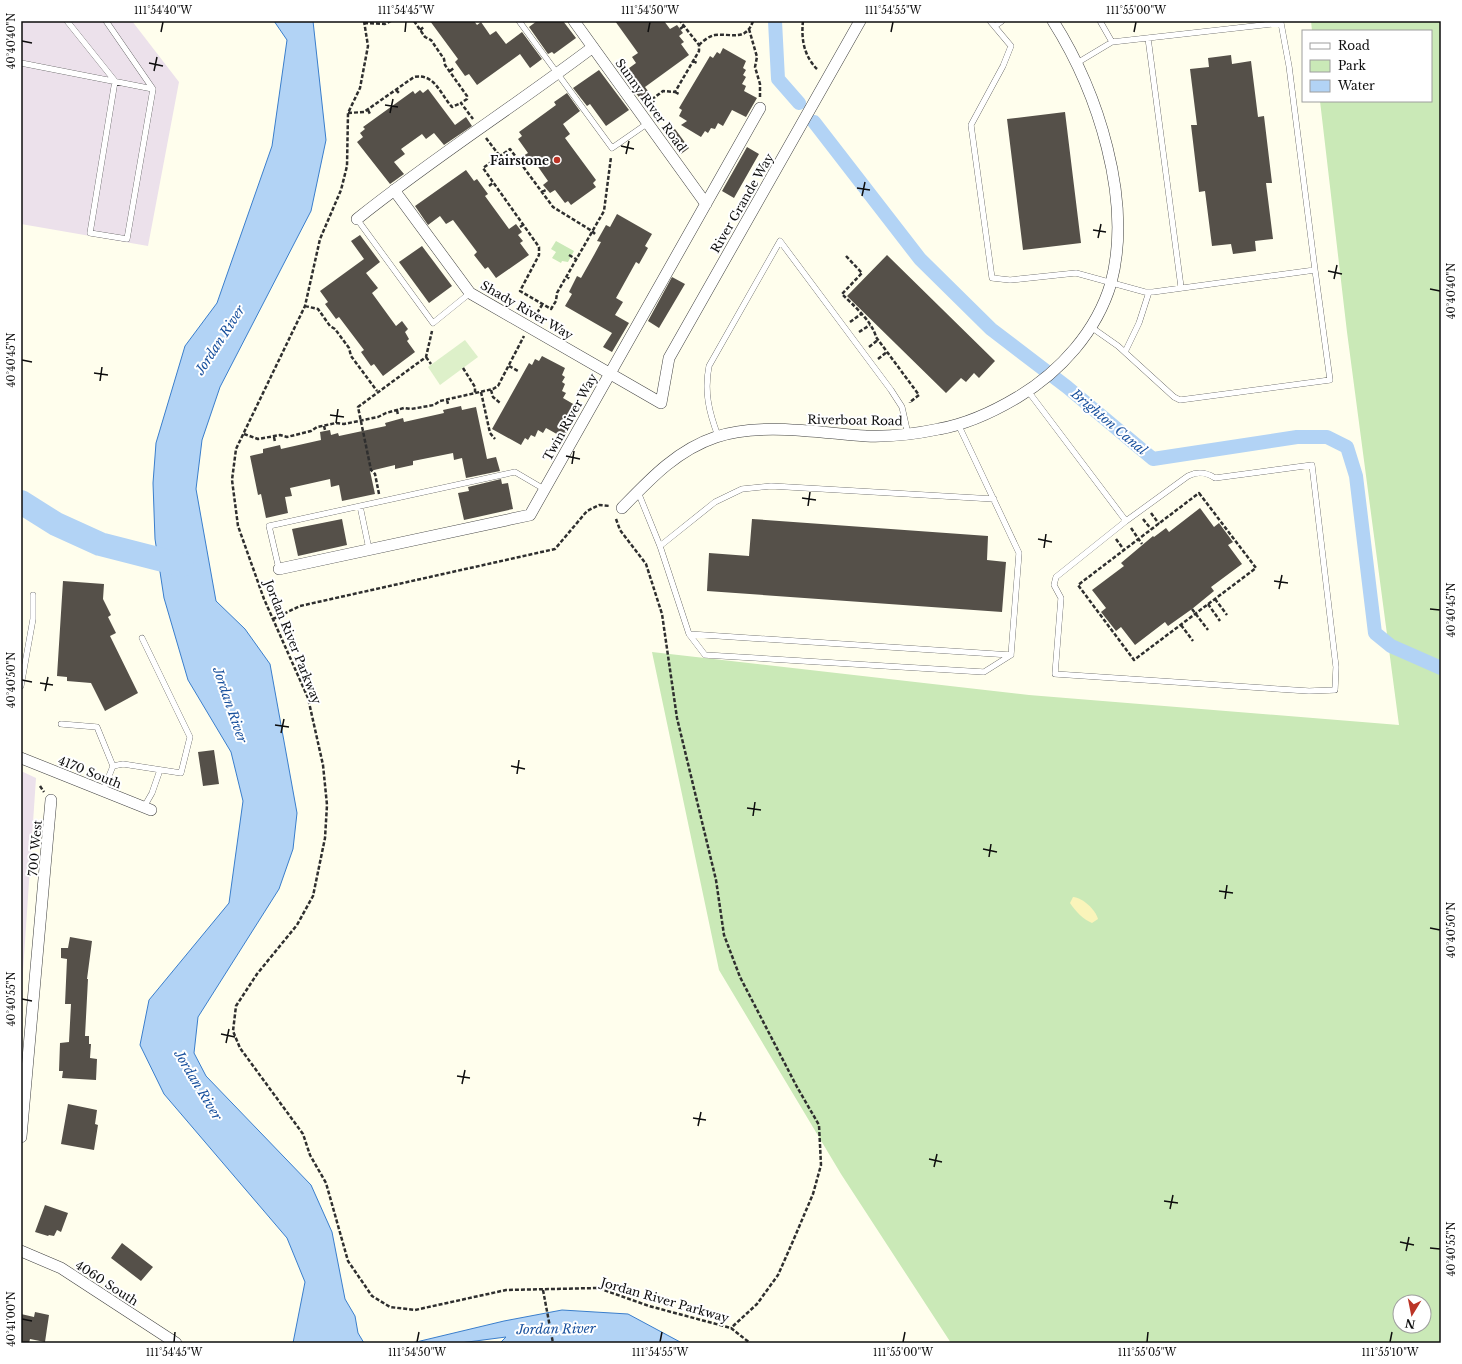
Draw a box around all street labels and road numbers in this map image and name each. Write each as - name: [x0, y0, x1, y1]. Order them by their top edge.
- street label: Sunny River Road: [612, 56, 690, 154]
- street label: River Grande Way: [707, 150, 777, 255]
- street label: Shady River Way: [478, 277, 576, 343]
- street label: Twin River Way: [540, 370, 600, 463]
- street label: Riverboat Road: [807, 412, 903, 428]
- street label: Jordan River Parkway: [260, 576, 325, 707]
- street label: 4170 South: [56, 753, 124, 791]
- street label: 700 West: [25, 819, 45, 877]
- street label: 4060 South: [73, 1257, 141, 1309]
- street label: Jordan River Parkway: [597, 1274, 731, 1326]

